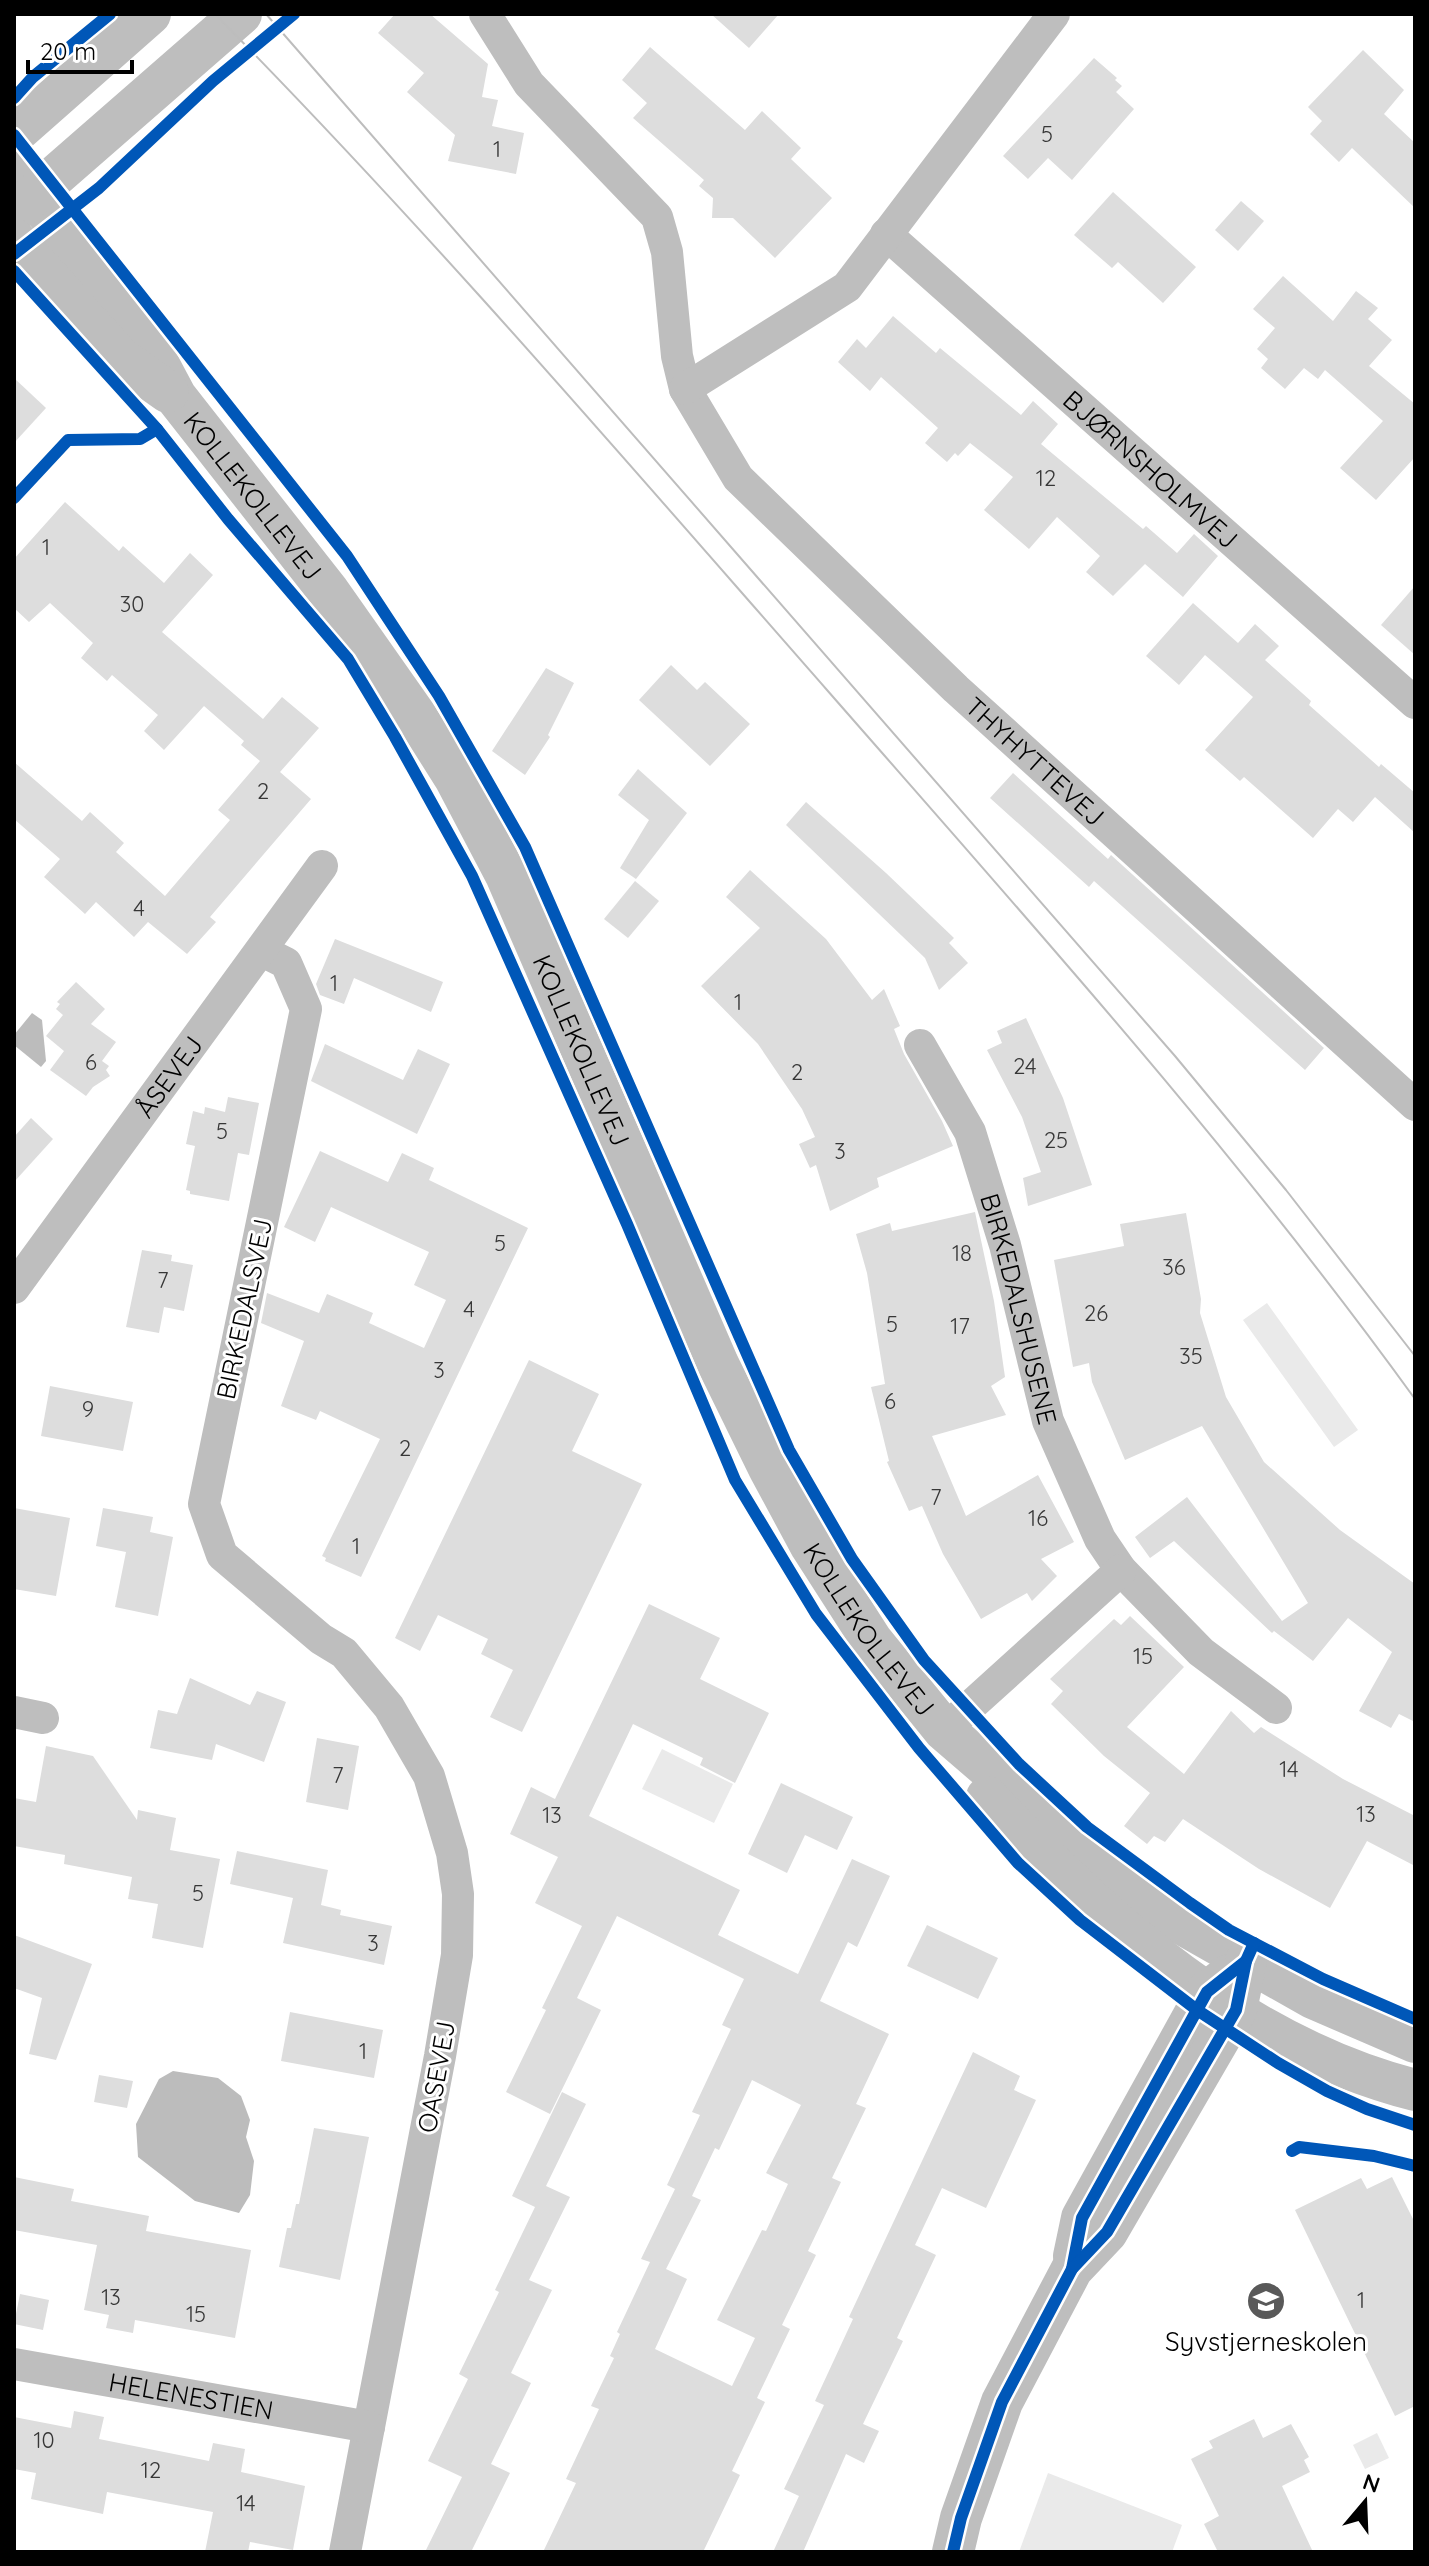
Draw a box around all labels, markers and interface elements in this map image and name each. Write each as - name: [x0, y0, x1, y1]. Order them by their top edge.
- scale bar: [28, 24, 132, 74]
- text: 20 m: [40, 36, 96, 66]
- house number: 5: [1041, 120, 1053, 148]
- house number: 1: [493, 135, 501, 163]
- street label: BJØRNSHOLMVEJ: [1057, 383, 1245, 555]
- street label: KOLLEKOLLEVEJ: [177, 405, 329, 586]
- house number: 12: [1036, 464, 1056, 492]
- house number: 1: [42, 533, 50, 561]
- house number: 30: [120, 590, 144, 618]
- street label: THYHYTTEVEJ: [959, 689, 1112, 832]
- house number: 2: [257, 777, 269, 805]
- house number: 4: [133, 894, 145, 922]
- street label: KOLLEKOLLEVEJ: [526, 950, 638, 1151]
- house number: 1: [330, 969, 338, 997]
- house number: 1: [734, 988, 742, 1016]
- street label: ÅSEVEJ: [128, 1029, 209, 1124]
- house number: 6: [85, 1048, 97, 1076]
- house number: 24: [1013, 1052, 1037, 1080]
- house number: 2: [791, 1058, 803, 1086]
- house number: 5: [216, 1117, 228, 1145]
- house number: 25: [1044, 1126, 1068, 1154]
- house number: 3: [834, 1137, 846, 1165]
- street label: BIRKEDALSHUSENE: [973, 1189, 1065, 1428]
- street label: BIRKEDALSVEJ: [209, 1216, 279, 1402]
- house number: 5: [494, 1229, 506, 1257]
- house number: 18: [952, 1239, 972, 1267]
- house number: 36: [1162, 1253, 1186, 1281]
- house number: 7: [157, 1266, 169, 1294]
- house number: 4: [463, 1295, 475, 1323]
- house number: 26: [1084, 1299, 1108, 1327]
- house number: 5: [886, 1310, 898, 1338]
- house number: 17: [950, 1312, 970, 1340]
- house number: 35: [1179, 1342, 1203, 1370]
- house number: 3: [433, 1356, 445, 1384]
- house number: 6: [884, 1387, 896, 1415]
- house number: 9: [82, 1395, 94, 1423]
- house number: 2: [399, 1434, 411, 1462]
- house number: 7: [930, 1483, 942, 1511]
- house number: 16: [1028, 1504, 1048, 1532]
- house number: 1: [352, 1532, 360, 1560]
- street label: KOLLEKOLLEVEJ: [797, 1536, 942, 1722]
- house number: 15: [1133, 1642, 1153, 1670]
- house number: 14: [1279, 1755, 1299, 1783]
- house number: 7: [332, 1761, 344, 1789]
- house number: 13: [1356, 1800, 1376, 1828]
- house number: 13: [542, 1801, 562, 1829]
- house number: 5: [192, 1879, 204, 1907]
- house number: 3: [367, 1929, 379, 1957]
- street label: OASEVEJ: [410, 2019, 462, 2135]
- house number: 1: [359, 2037, 367, 2065]
- school or university icon: Syvstjerneskolen: [1245, 2280, 1287, 2322]
- house number: 13: [101, 2283, 121, 2311]
- house number: 1: [1357, 2286, 1365, 2314]
- house number: 15: [186, 2300, 206, 2328]
- place label: Syvstjerneskolen: [1165, 2325, 1367, 2358]
- street label: HELENESTIEN: [106, 2365, 276, 2426]
- house number: 10: [33, 2426, 55, 2454]
- house number: 12: [141, 2456, 161, 2484]
- north arrow: [1325, 2462, 1405, 2542]
- text: N: [1359, 2467, 1384, 2499]
- house number: 14: [236, 2489, 256, 2517]

